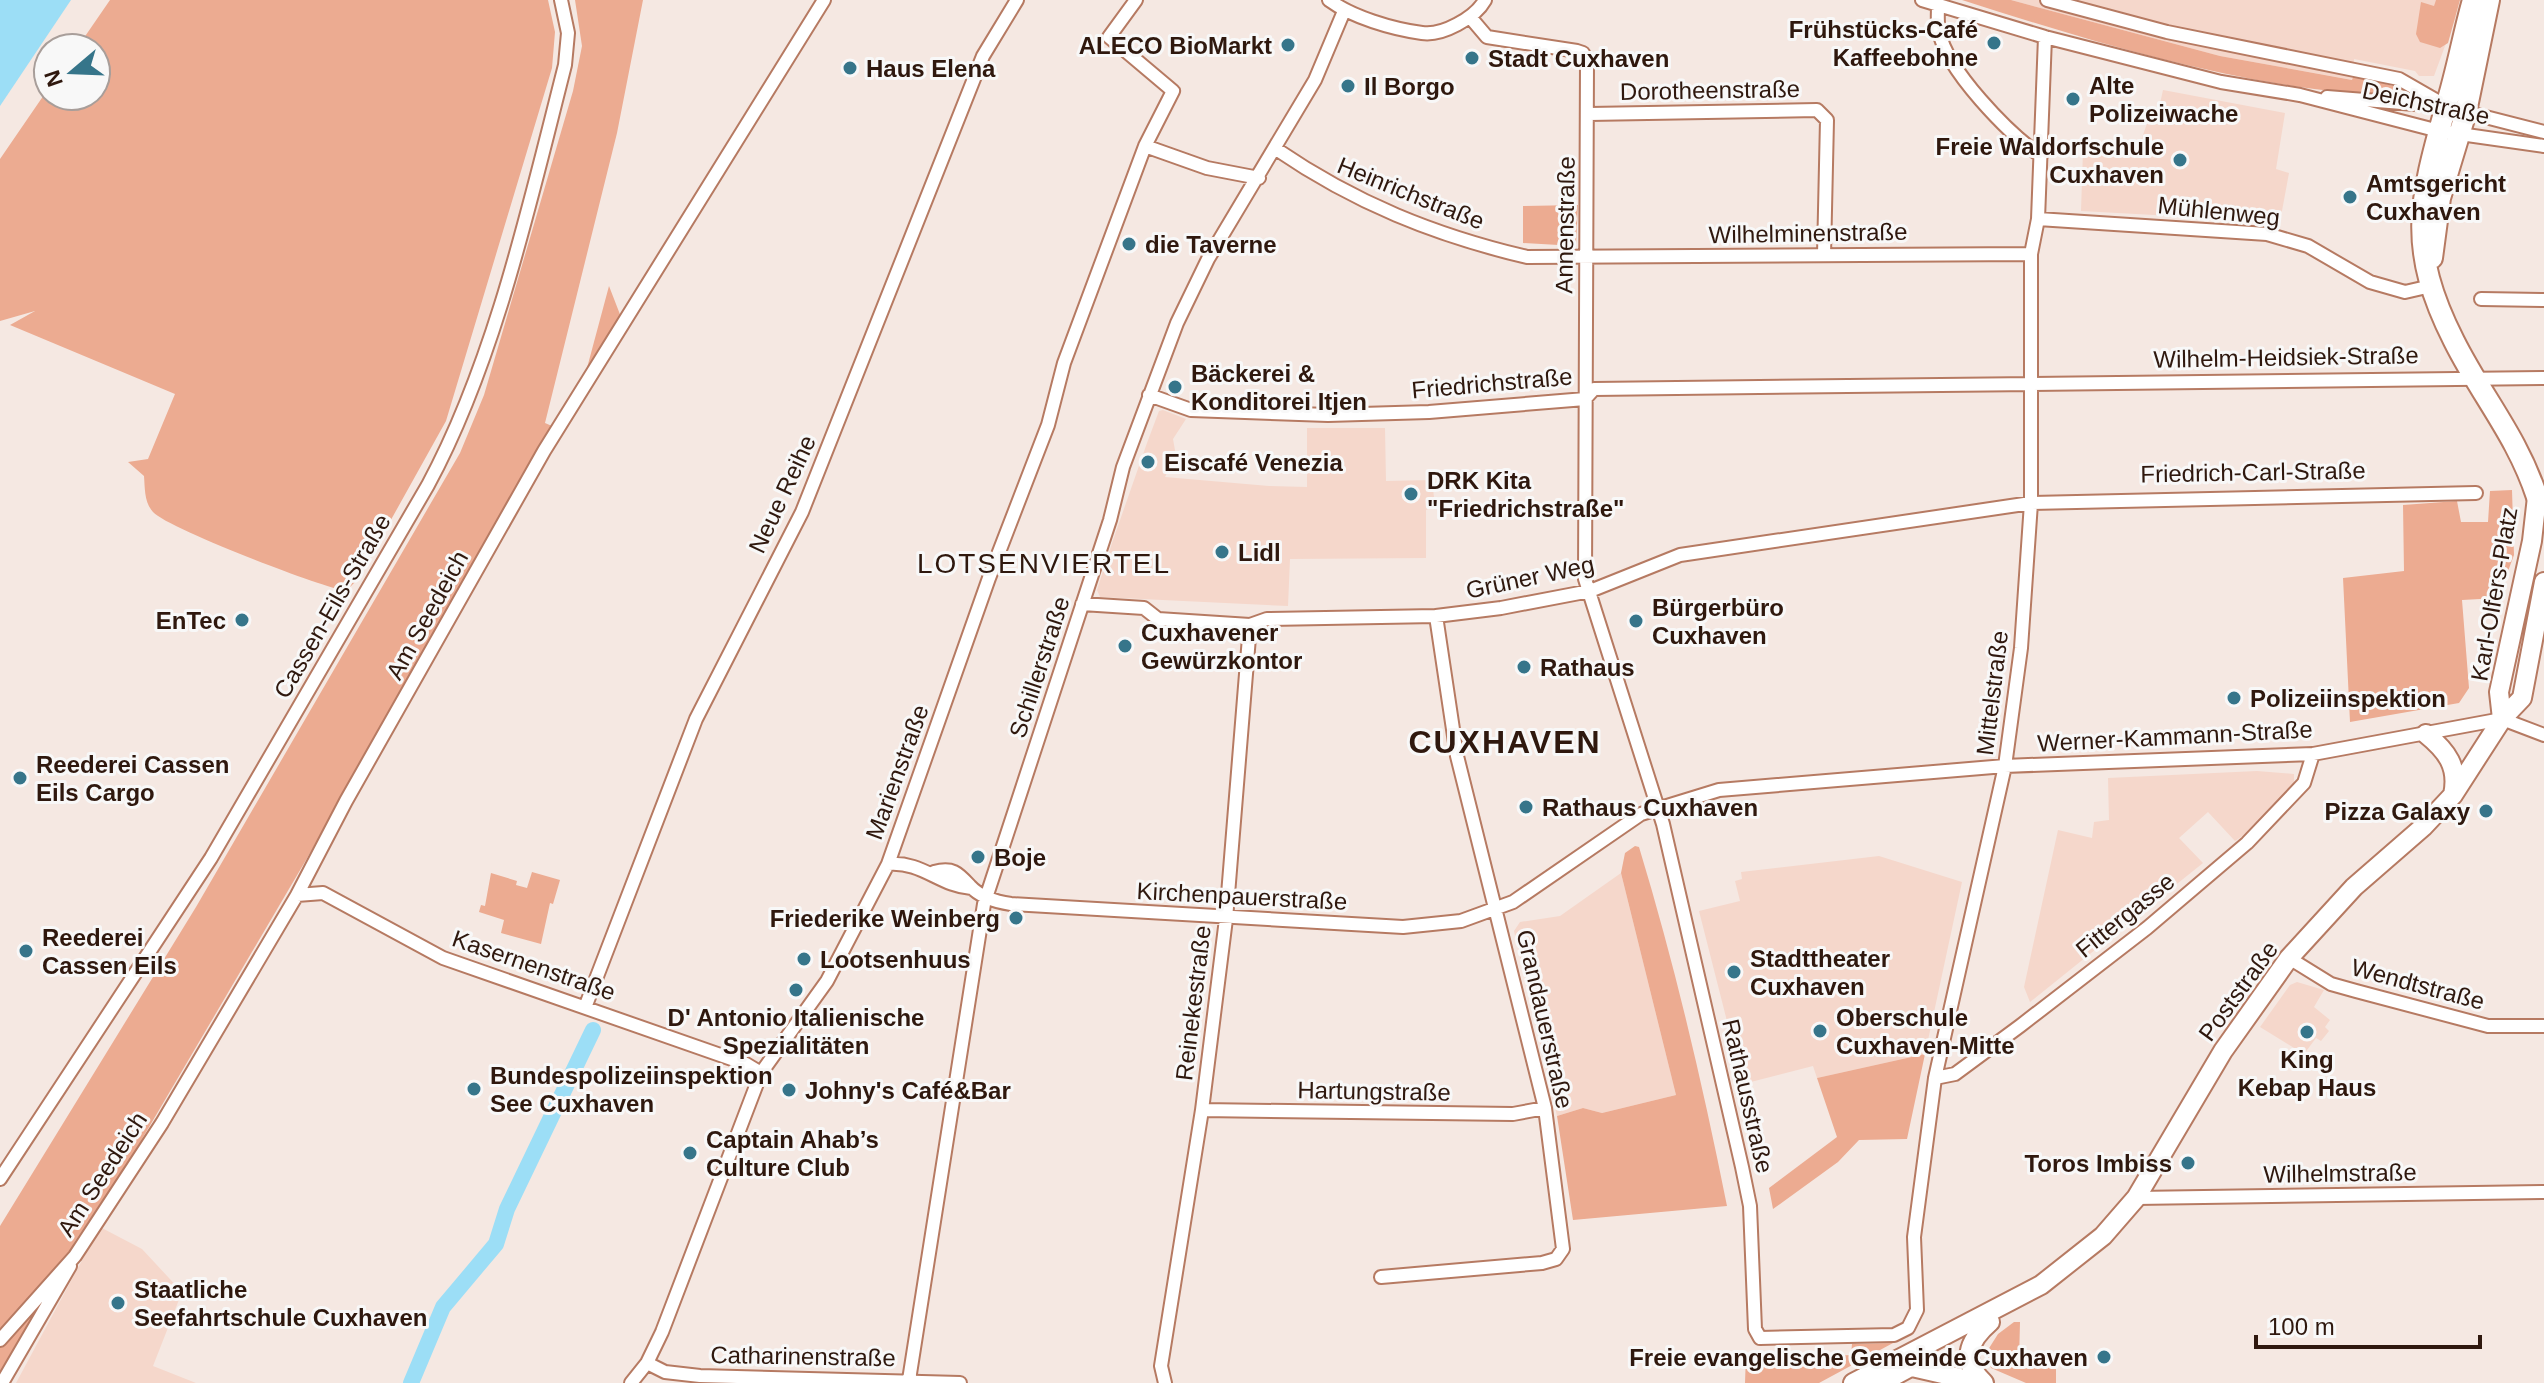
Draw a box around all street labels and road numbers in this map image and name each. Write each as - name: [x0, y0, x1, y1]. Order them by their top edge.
- street label: Dorotheenstraße: [1620, 75, 1800, 105]
- street label: Deichstraße: [2360, 76, 2492, 130]
- street label: Heinrichstraße: [1334, 151, 1488, 235]
- street label: Annenstraße: [1550, 156, 1580, 294]
- street label: Mühlenweg: [2157, 191, 2281, 231]
- street label: Wilhelminenstraße: [1708, 218, 1908, 248]
- street label: Wilhelm-Heidsiek-Straße: [2153, 341, 2419, 373]
- street label: Friedrichstraße: [1410, 363, 1574, 403]
- street label: Neue Reihe: [743, 431, 821, 557]
- street label: Friedrich-Carl-Straße: [2140, 457, 2366, 487]
- street label: Karl-Olfers-Platz: [2465, 505, 2523, 683]
- street label: Cassen-Eils-Straße: [268, 509, 396, 703]
- street label: Am Seedeich: [381, 546, 473, 684]
- street label: Grüner Weg: [1463, 550, 1597, 604]
- street label: Schillerstraße: [1003, 593, 1075, 741]
- street label: Mittelstraße: [1971, 629, 2013, 757]
- street label: Marienstraße: [860, 701, 934, 843]
- street label: Werner-Kammann-Straße: [2037, 715, 2313, 757]
- street label: Fittergasse: [2070, 867, 2180, 963]
- street label: Kirchenpauerstraße: [1136, 877, 1348, 915]
- street label: Kasernenstraße: [449, 924, 619, 1006]
- street label: Reinekestraße: [1170, 924, 1216, 1082]
- street label: Grandauerstraße: [1511, 927, 1579, 1111]
- street label: Poststraße: [2193, 936, 2283, 1046]
- street label: Wendtstraße: [2348, 953, 2488, 1015]
- street label: Rathausstraße: [1717, 1016, 1779, 1176]
- street label: Hartungstraße: [1297, 1076, 1451, 1106]
- street label: Am Seedeich: [52, 1107, 152, 1241]
- street label: Wilhelmstraße: [2263, 1158, 2417, 1188]
- street label: Catharinenstraße: [710, 1341, 896, 1371]

